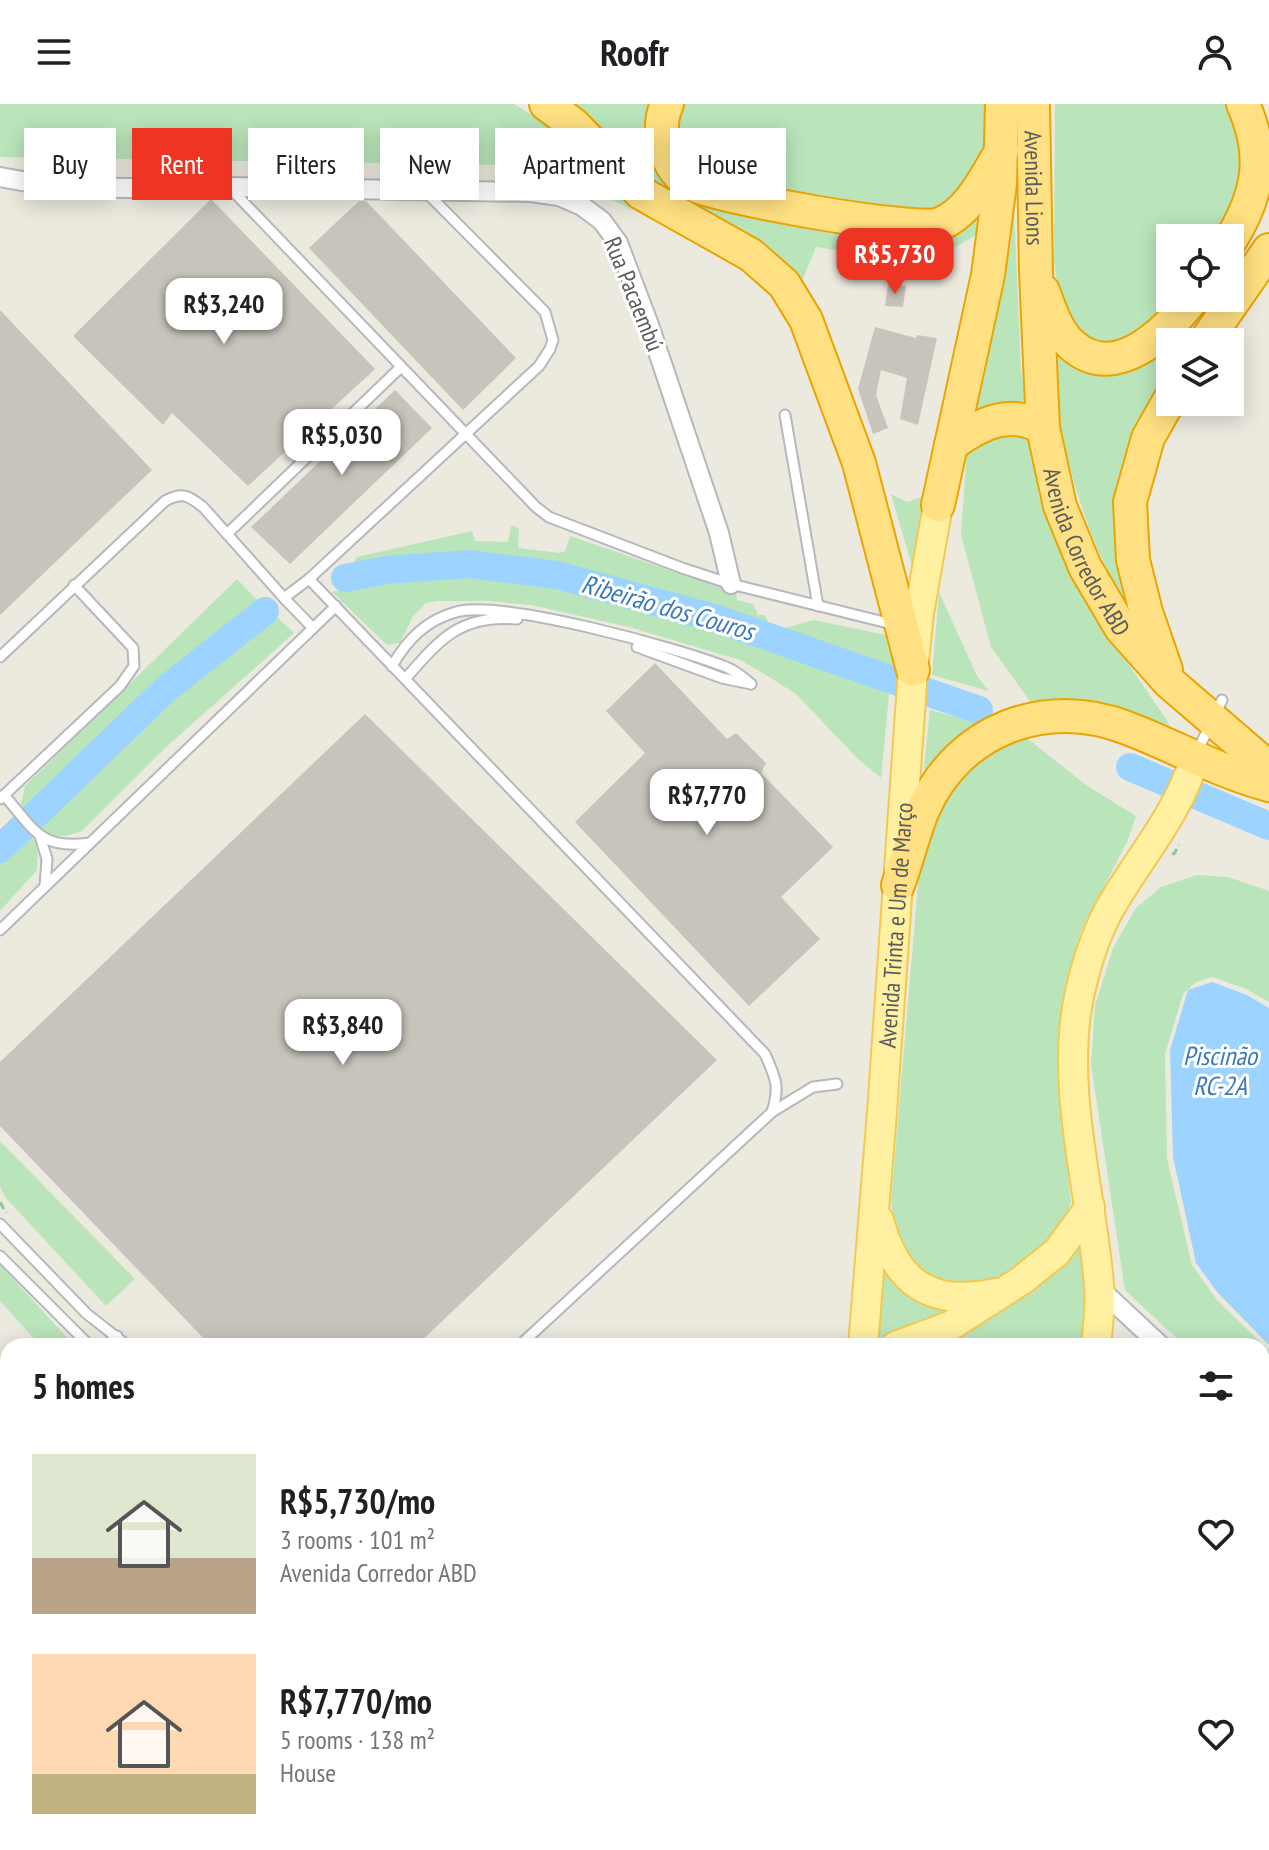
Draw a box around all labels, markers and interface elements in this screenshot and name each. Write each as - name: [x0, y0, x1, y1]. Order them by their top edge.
- text: Roofr: [600, 29, 669, 76]
- icon: menu: [32, 30, 76, 74]
- icon: person: [1193, 30, 1237, 74]
- chip: Buy: [24, 128, 116, 200]
- chip: Rent: [132, 128, 232, 200]
- chip: Filters: [248, 128, 364, 200]
- chip: New: [380, 128, 479, 200]
- chip: Apartment: [495, 128, 654, 200]
- chip: House: [670, 128, 786, 200]
- street label: Avenida Lions: [1018, 130, 1051, 246]
- map controls: [1156, 224, 1244, 416]
- button: locate: [1156, 224, 1244, 312]
- pin: R$5,730: [821, 228, 969, 296]
- street label: Rua Pacaembú: [597, 232, 671, 356]
- text: R$5,730: [855, 237, 935, 270]
- pin: R$3,240: [150, 278, 298, 346]
- text: R$3,240: [184, 287, 264, 320]
- button: layers: [1156, 328, 1244, 416]
- pin: R$5,030: [268, 409, 416, 477]
- text: R$5,030: [302, 418, 382, 451]
- street label: Avenida Corredor ABD: [1037, 465, 1137, 641]
- water label: Ribeirão dos Couros: [578, 567, 760, 648]
- pin: R$7,770: [633, 769, 781, 837]
- text: R$7,770: [668, 778, 746, 811]
- street label: Avenida Trinta e Um de Março: [871, 801, 919, 1049]
- pin: R$3,840: [269, 999, 417, 1067]
- text: R$3,840: [303, 1008, 383, 1041]
- water label: Piscinão RC-2A: [1183, 1039, 1259, 1102]
- text: 5 homes: [32, 1364, 135, 1408]
- icon: filters: [1194, 1364, 1238, 1408]
- text: R$5,730/mo: [280, 1479, 435, 1523]
- icon: home: [96, 1486, 192, 1582]
- icon: heart: [1194, 1512, 1238, 1556]
- text: 3 rooms · 101 m²: [280, 1523, 435, 1556]
- text: Avenida Corredor ABD: [280, 1556, 477, 1589]
- text: R$7,770/mo: [280, 1679, 432, 1723]
- icon: home: [96, 1686, 192, 1782]
- icon: heart: [1194, 1712, 1238, 1756]
- text: 5 rooms · 138 m²: [280, 1723, 435, 1756]
- text: House: [280, 1756, 336, 1789]

